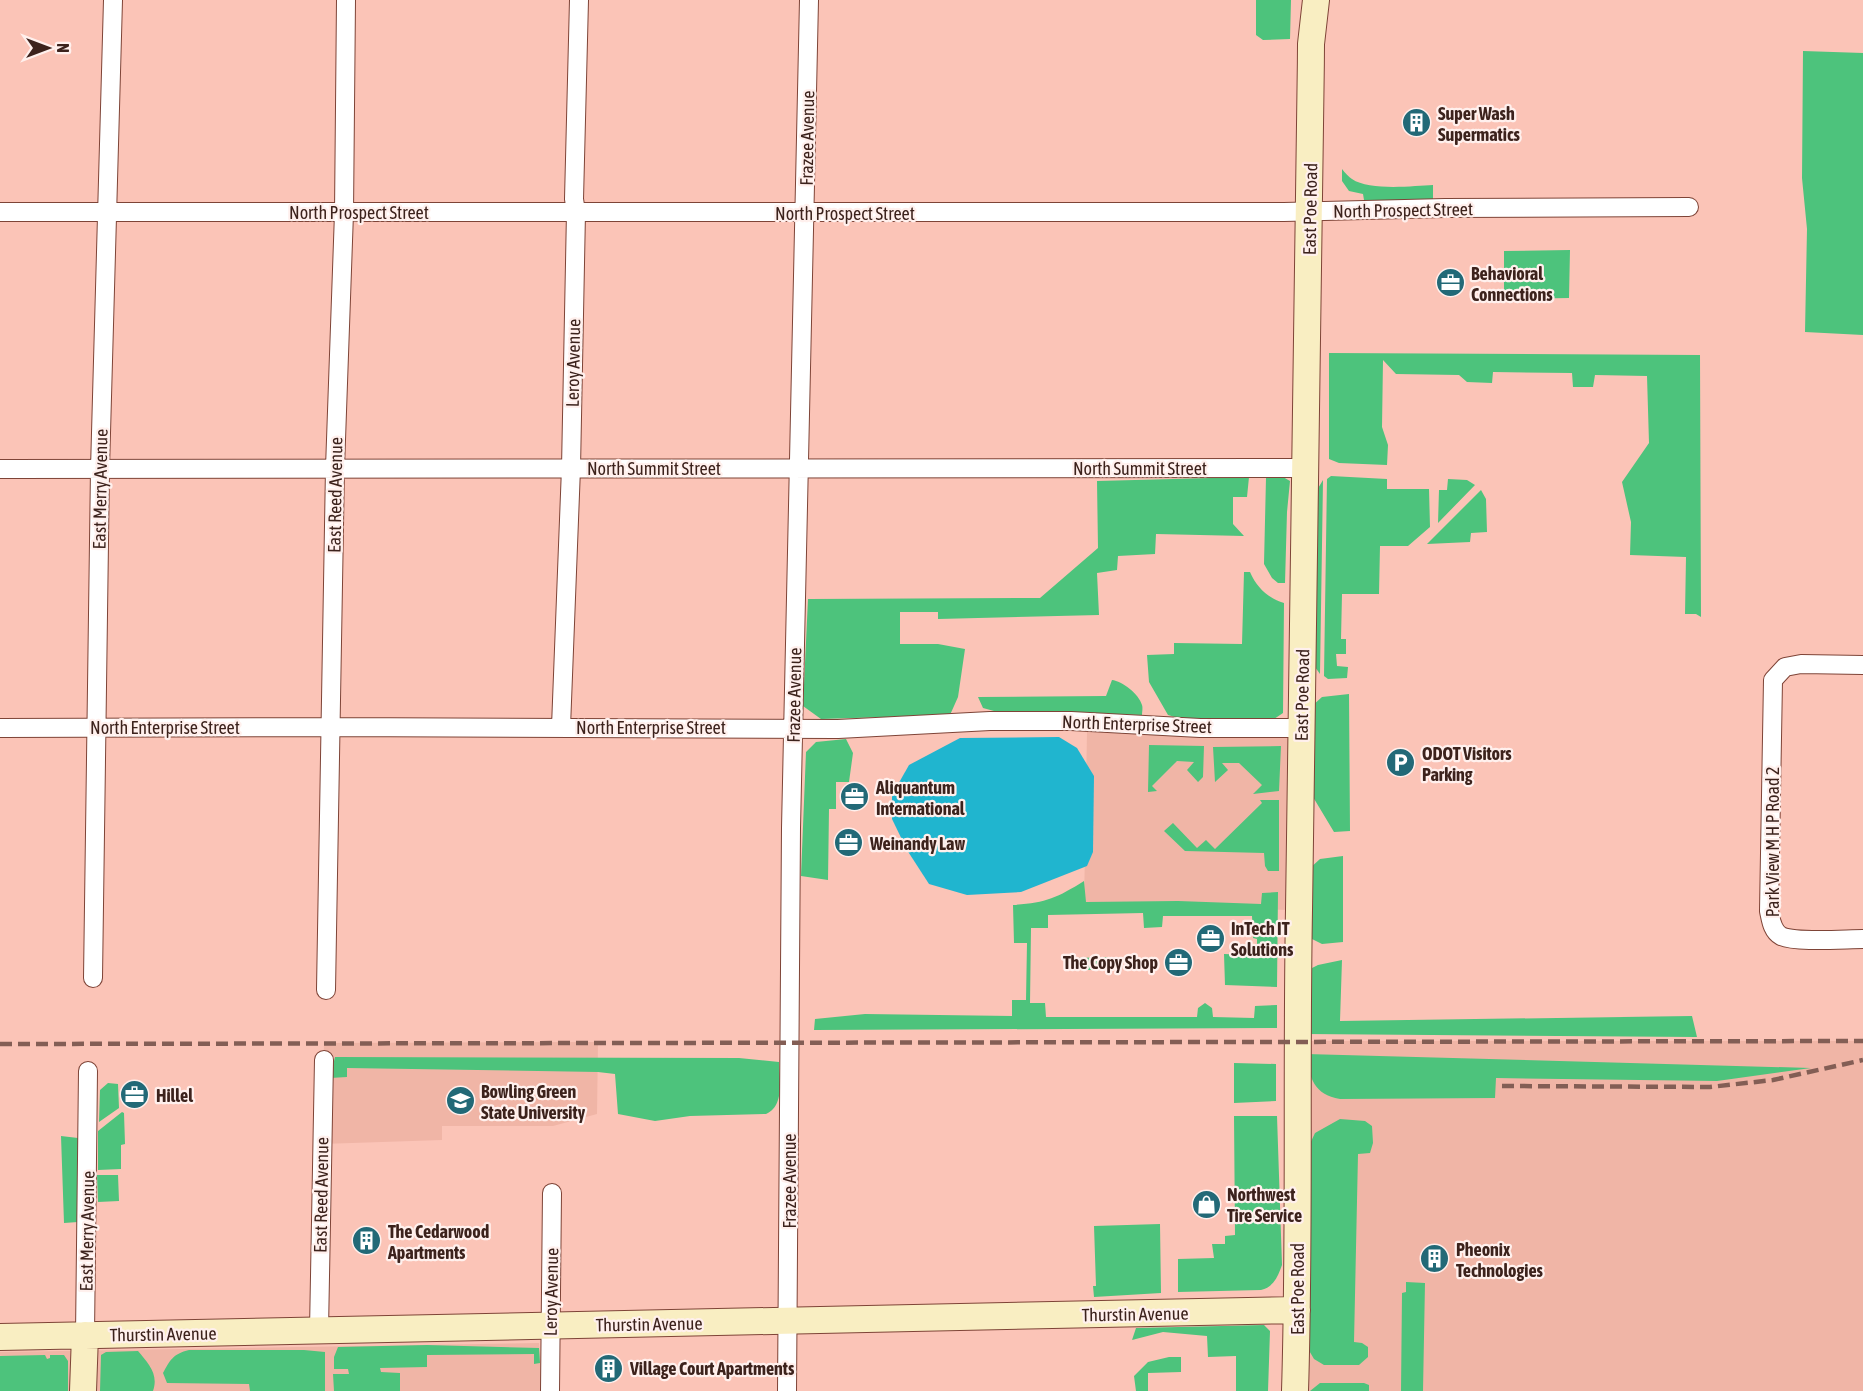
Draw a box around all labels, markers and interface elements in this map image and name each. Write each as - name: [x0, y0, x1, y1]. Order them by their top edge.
- north arrow: [18, 18, 78, 78]
- text: N: [54, 43, 72, 53]
- street label: Frazee Avenue: [796, 90, 818, 186]
- place label: Super Wash Supermatics: [1438, 103, 1521, 145]
- building icon: Super Wash Supermatics: [1401, 107, 1433, 139]
- street label: East Poe Road: [1299, 163, 1321, 255]
- street label: North Prospect Street: [1333, 198, 1473, 222]
- street label: North Prospect Street: [289, 202, 429, 223]
- street label: North Prospect Street: [775, 203, 915, 224]
- place label: Behavioral Connections: [1471, 263, 1553, 305]
- office icon: Behavioral Connections: [1434, 267, 1466, 299]
- street label: Leroy Avenue: [562, 319, 584, 407]
- street label: East Merry Avenue: [88, 429, 112, 549]
- street label: East Reed Avenue: [323, 437, 347, 553]
- street label: North Summit Street: [587, 458, 721, 479]
- street label: North Summit Street: [1073, 458, 1207, 479]
- street label: Frazee Avenue: [783, 647, 805, 743]
- street label: East Poe Road: [1291, 649, 1313, 741]
- street label: North Enterprise Street: [1062, 711, 1212, 737]
- street label: North Enterprise Street: [90, 717, 240, 738]
- street label: North Enterprise Street: [576, 717, 726, 738]
- place label: ODOT Visitors Parking: [1422, 743, 1512, 785]
- parking icon: ODOT Visitors Parking: [1385, 747, 1417, 779]
- street label: Park View M H P Road 2: [1762, 767, 1783, 917]
- place label: Aliquantum International: [875, 777, 965, 819]
- office icon: Aliquantum International: [839, 781, 871, 813]
- office icon: Weinandy Law: [833, 827, 865, 859]
- place label: Weinandy Law: [869, 833, 965, 854]
- place label: InTech IT Solutions: [1231, 918, 1294, 960]
- office icon: InTech IT Solutions: [1194, 922, 1226, 954]
- office icon: The Copy Shop: [1163, 946, 1195, 978]
- place label: The Copy Shop: [1063, 952, 1158, 973]
- office icon: Hillel: [119, 1079, 151, 1111]
- place label: Bowling Green State University: [481, 1081, 586, 1123]
- place label: Hillel: [156, 1085, 193, 1106]
- school or university icon: Bowling Green State University: [444, 1085, 476, 1117]
- street label: Frazee Avenue: [779, 1133, 800, 1229]
- street label: East Reed Avenue: [309, 1137, 333, 1253]
- street label: East Merry Avenue: [75, 1171, 99, 1291]
- place label: Northwest Tire Service: [1227, 1184, 1302, 1226]
- shop icon: Northwest Tire Service: [1190, 1188, 1222, 1220]
- place label: The Cedarwood Apartments: [387, 1221, 489, 1263]
- building icon: The Cedarwood Apartments: [351, 1225, 383, 1257]
- place label: Pheonix Technologies: [1456, 1239, 1544, 1281]
- street label: East Poe Road: [1287, 1243, 1308, 1335]
- building icon: Pheonix Technologies: [1419, 1243, 1451, 1275]
- street label: Leroy Avenue: [540, 1248, 562, 1336]
- street label: Thurstin Avenue: [1081, 1303, 1189, 1325]
- street label: Thurstin Avenue: [595, 1313, 703, 1335]
- street label: Thurstin Avenue: [109, 1323, 217, 1345]
- building icon: Village Court Apartments: [593, 1352, 625, 1384]
- place label: Village Court Apartments: [629, 1358, 795, 1379]

